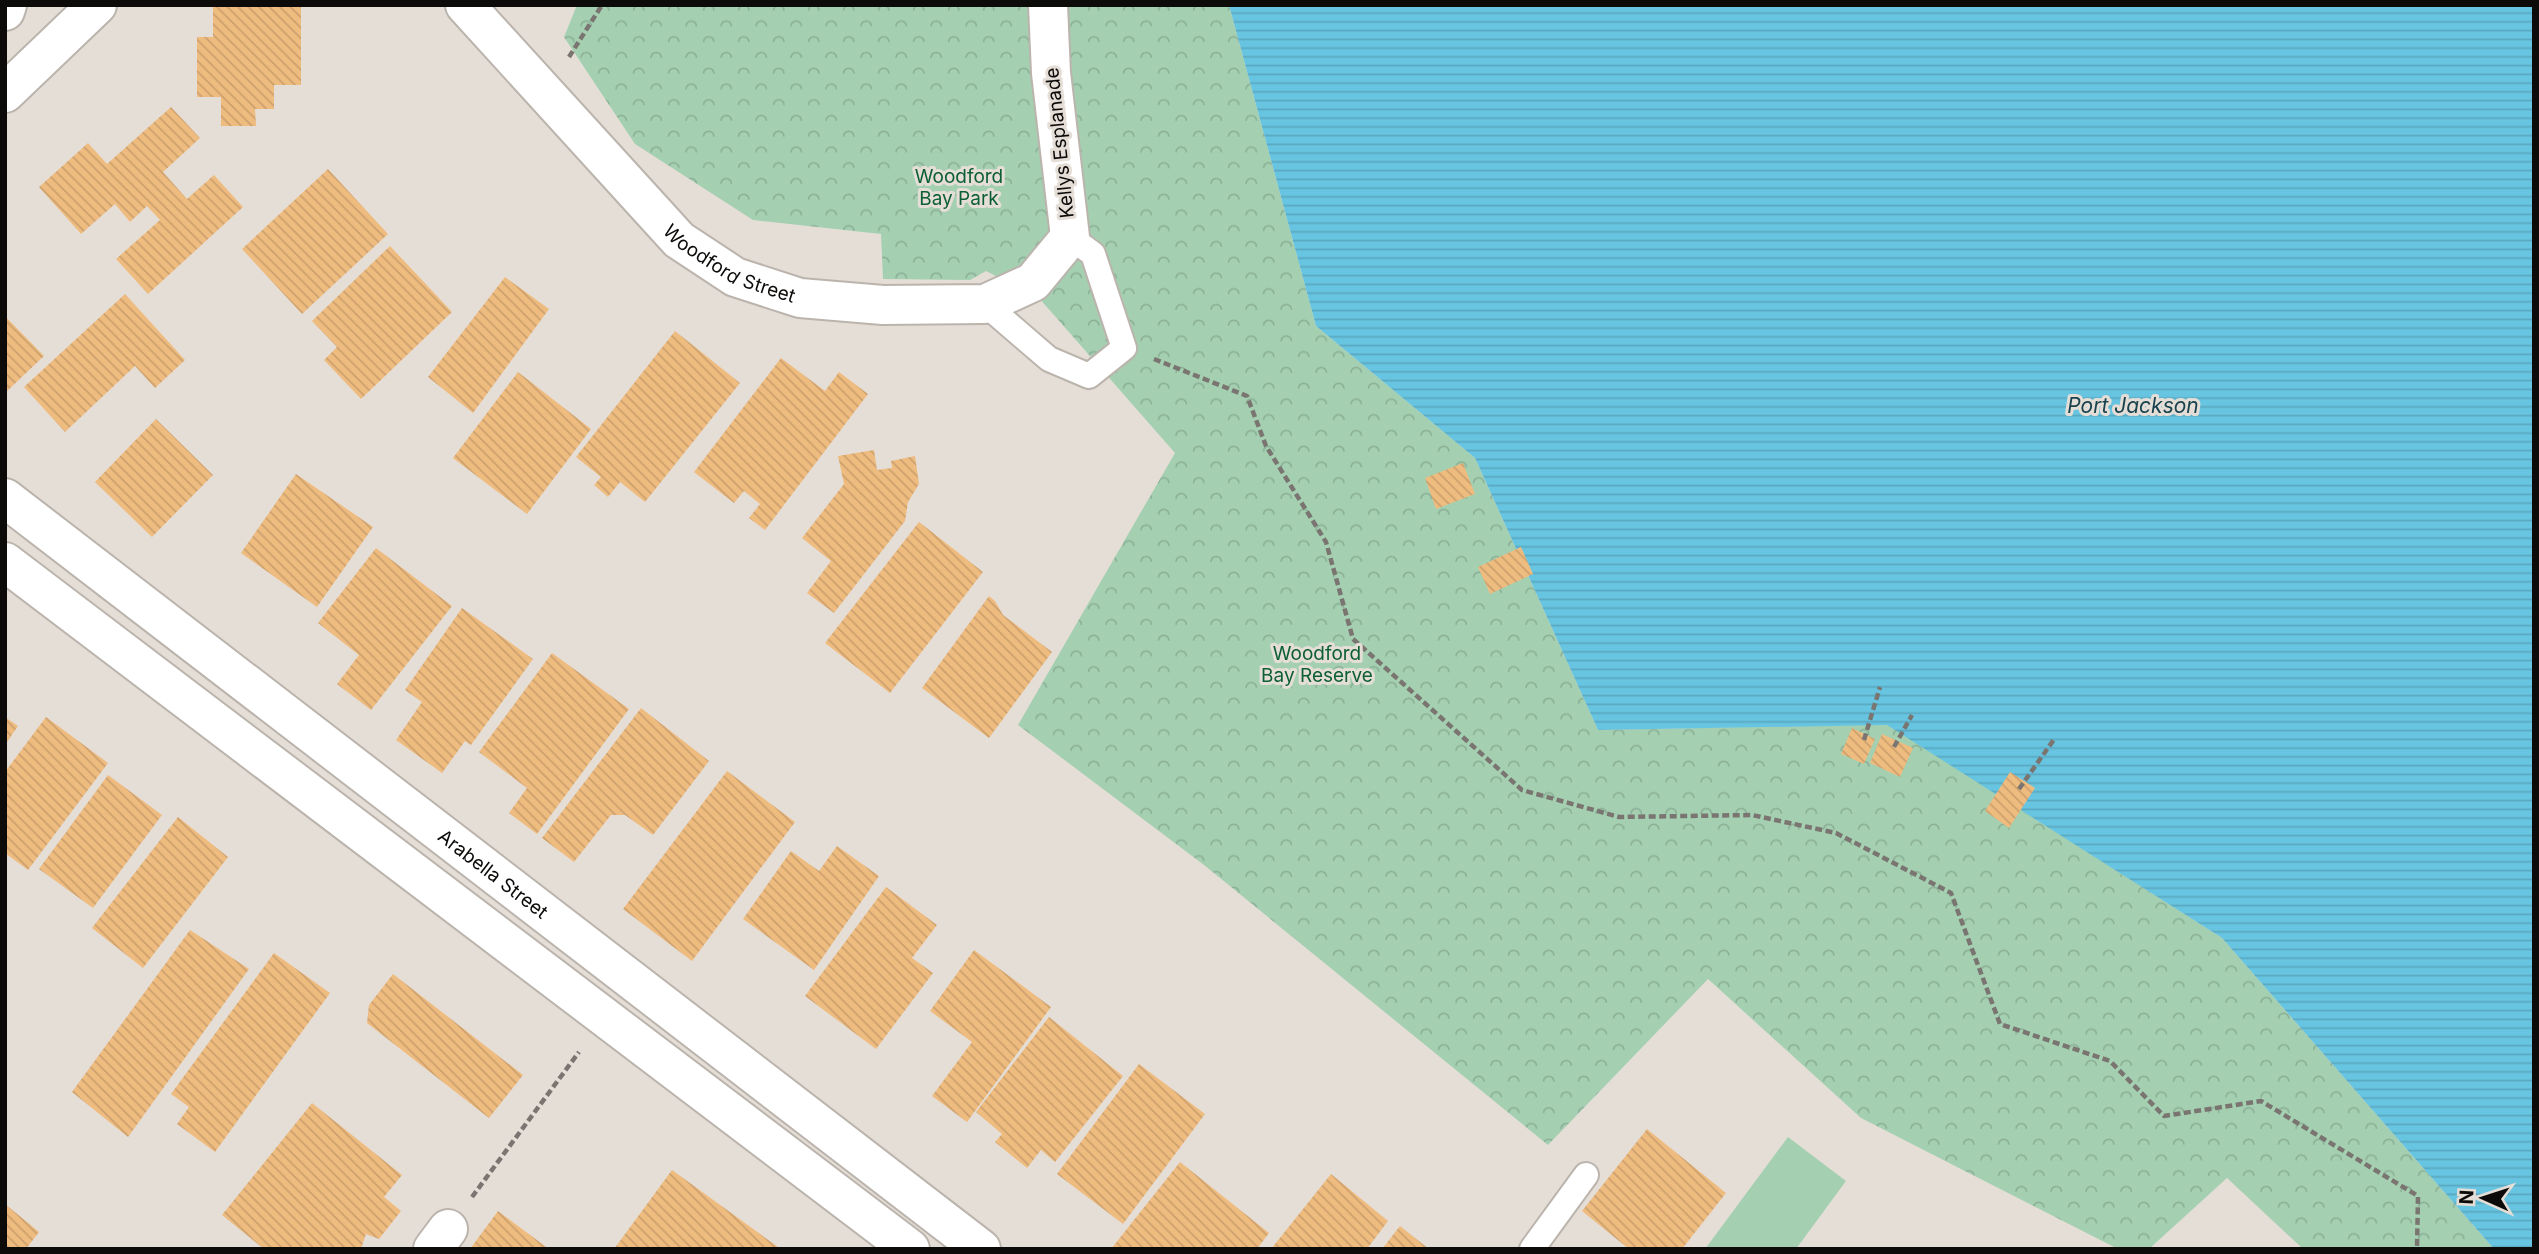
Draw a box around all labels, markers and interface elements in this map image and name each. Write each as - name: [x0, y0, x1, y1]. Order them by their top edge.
- street label: Kellys Esplanade: [1040, 66, 1079, 219]
- park label: Woodford Bay Park: [915, 165, 1003, 210]
- street label: Woodford Street: [658, 220, 798, 308]
- water label: Port Jackson: [2067, 393, 2199, 418]
- park label: Woodford Bay Reserve: [1261, 642, 1373, 687]
- street label: Arabella Street: [433, 825, 552, 924]
- north arrow: [2448, 1163, 2518, 1233]
- text: N: [2455, 1189, 2478, 1205]

